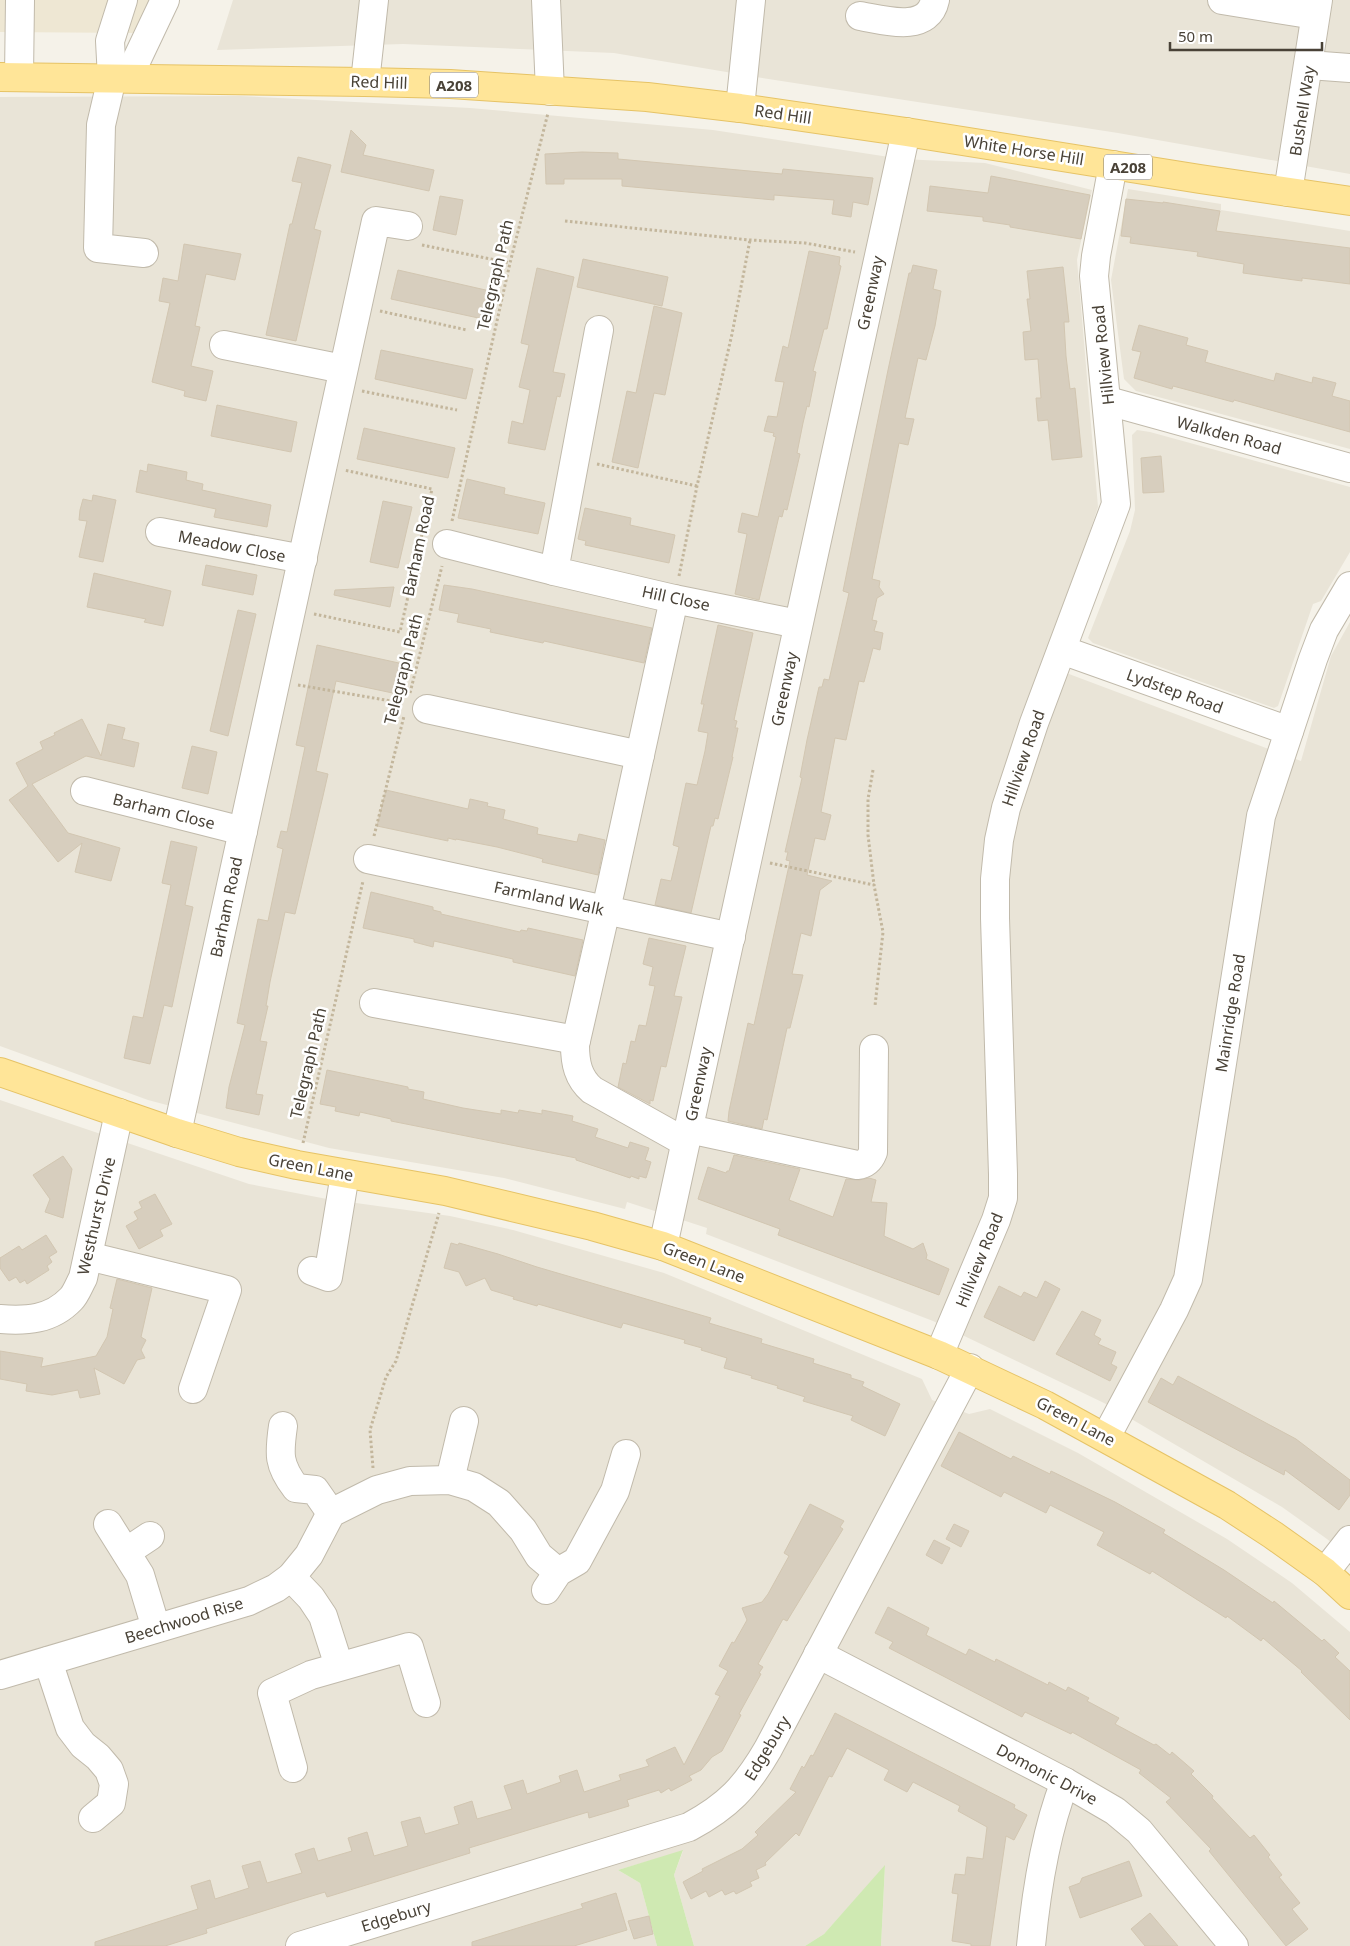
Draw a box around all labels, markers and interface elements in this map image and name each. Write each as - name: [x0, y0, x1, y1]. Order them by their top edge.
- scale bar: [1170, 20, 1322, 52]
- text: 50 m: [1178, 26, 1213, 46]
- street label: Bushell Way: [1284, 64, 1320, 158]
- street label: Red Hill: [350, 70, 408, 94]
- road number: A208: [430, 72, 478, 98]
- street label: Red Hill: [753, 99, 813, 129]
- street label: White Horse Hill: [962, 130, 1086, 170]
- road number: A208: [1104, 154, 1152, 180]
- street label: Telegraph Path: [472, 217, 518, 333]
- street label: Greenway: [851, 253, 889, 332]
- street label: Hillview Road: [1087, 304, 1119, 406]
- street label: Walkden Road: [1174, 410, 1284, 460]
- street label: Barham Road: [397, 494, 439, 598]
- street label: Meadow Close: [176, 525, 288, 567]
- street label: Hill Close: [640, 580, 712, 616]
- street label: Telegraph Path: [379, 611, 427, 727]
- street label: Greenway: [765, 649, 803, 728]
- street label: Lydstep Road: [1124, 663, 1226, 719]
- street label: Hillview Road: [996, 707, 1050, 809]
- street label: Barham Close: [111, 788, 217, 834]
- street label: Barham Road: [205, 855, 247, 959]
- street label: Farmland Walk: [492, 876, 607, 921]
- street label: Mainridge Road: [1210, 952, 1250, 1074]
- street label: Telegraph Path: [285, 1005, 331, 1121]
- street label: Greenway: [679, 1044, 717, 1123]
- street label: Green Lane: [267, 1148, 355, 1186]
- street label: Westhurst Drive: [72, 1155, 120, 1277]
- street label: Hillview Road: [950, 1209, 1008, 1311]
- street label: Green Lane: [660, 1236, 748, 1288]
- street label: Green Lane: [1033, 1391, 1119, 1451]
- street label: Beechwood Rise: [122, 1592, 246, 1648]
- street label: Edgebury: [739, 1711, 795, 1785]
- street label: Domonic Drive: [993, 1738, 1101, 1810]
- street label: Edgebury: [358, 1895, 434, 1937]

